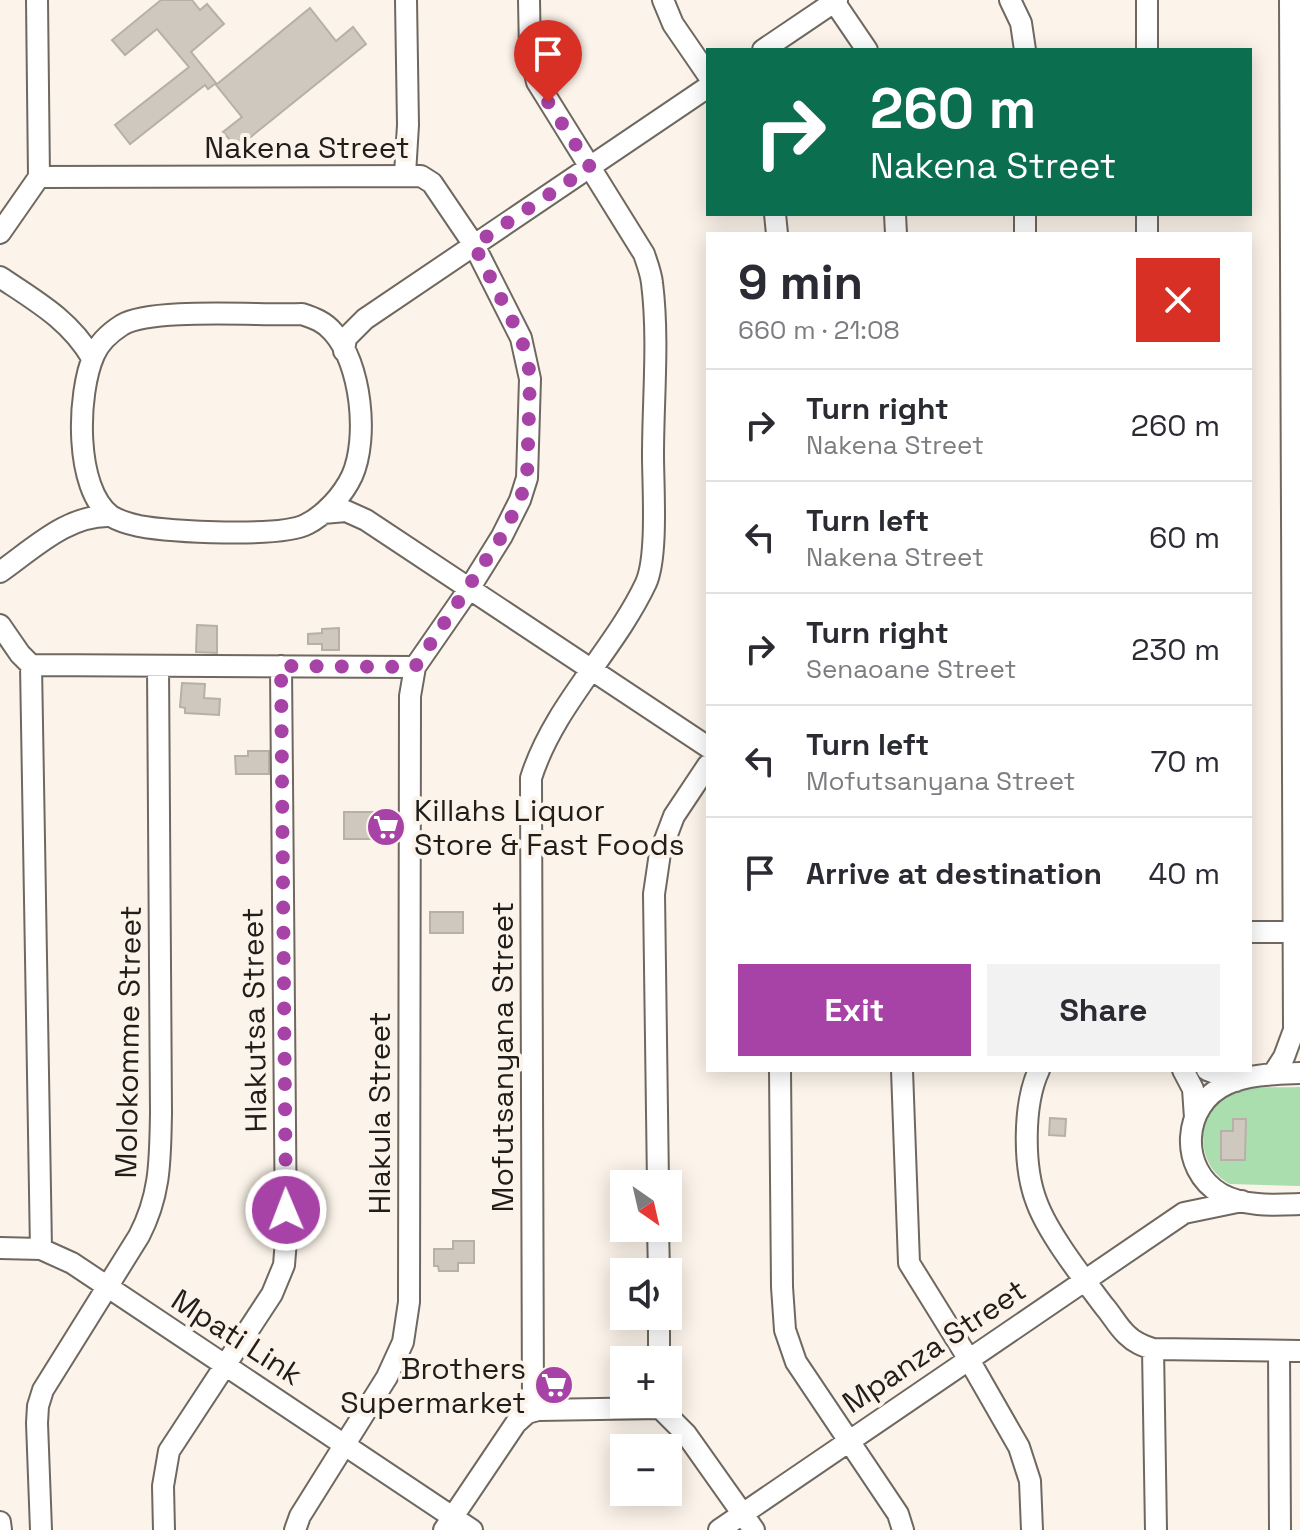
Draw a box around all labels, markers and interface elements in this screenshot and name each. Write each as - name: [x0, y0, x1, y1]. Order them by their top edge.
- pin: [514, 20, 582, 102]
- icon: arrive: [526, 32, 570, 76]
- text: 260 m: [870, 73, 1036, 144]
- icon: right: [738, 80, 842, 184]
- street label: Nakena Street: [204, 128, 410, 167]
- text: Nakena Street: [870, 143, 1116, 189]
- text: 9 min: [738, 252, 863, 313]
- button: close: [1136, 258, 1220, 342]
- text: 660 m · 21:08: [738, 313, 900, 347]
- text: Turn right: [806, 389, 949, 428]
- icon: right: [738, 403, 782, 447]
- text: 260 m: [1131, 406, 1220, 445]
- text: Nakena Street: [806, 428, 984, 462]
- text: Turn left: [806, 501, 929, 540]
- icon: left: [738, 515, 782, 559]
- text: 60 m: [1149, 518, 1220, 557]
- text: Nakena Street: [806, 540, 984, 574]
- text: Turn right: [806, 613, 949, 652]
- icon: right: [738, 627, 782, 671]
- text: 230 m: [1131, 630, 1220, 669]
- text: Senaoane Street: [806, 652, 1016, 686]
- text: Turn left: [806, 725, 929, 764]
- icon: left: [738, 739, 782, 783]
- text: 70 m: [1151, 742, 1220, 781]
- text: Mofutsanyana Street: [806, 764, 1076, 798]
- place label: Killahs Liquor Store & Fast Foods: [414, 791, 685, 864]
- supermarket icon: Killahs Liquor Store & Fast Foods: [365, 806, 407, 848]
- icon: arrive: [738, 851, 782, 895]
- text: Arrive at destination: [806, 854, 1102, 893]
- text: 40 m: [1149, 854, 1220, 893]
- street label: Mofutsanyana Street: [483, 901, 522, 1213]
- street label: Molokomme Street: [106, 905, 150, 1179]
- street label: Hlakutsa Street: [233, 907, 275, 1133]
- button: Exit: [738, 964, 971, 1056]
- button: Share: [987, 964, 1220, 1056]
- street label: Hlakula Street: [360, 1012, 399, 1214]
- position arrow: [244, 1168, 328, 1252]
- north arrow: [610, 1170, 682, 1242]
- map controls: [610, 1170, 682, 1506]
- button: sound: [610, 1258, 682, 1330]
- street label: Mpanza Street: [835, 1270, 1033, 1422]
- street label: Mpati Link: [164, 1280, 310, 1394]
- button: +: [610, 1346, 682, 1418]
- place label: Brothers Supermarket: [340, 1349, 526, 1422]
- supermarket icon: Brothers Supermarket: [533, 1364, 575, 1406]
- button: −: [610, 1434, 682, 1506]

